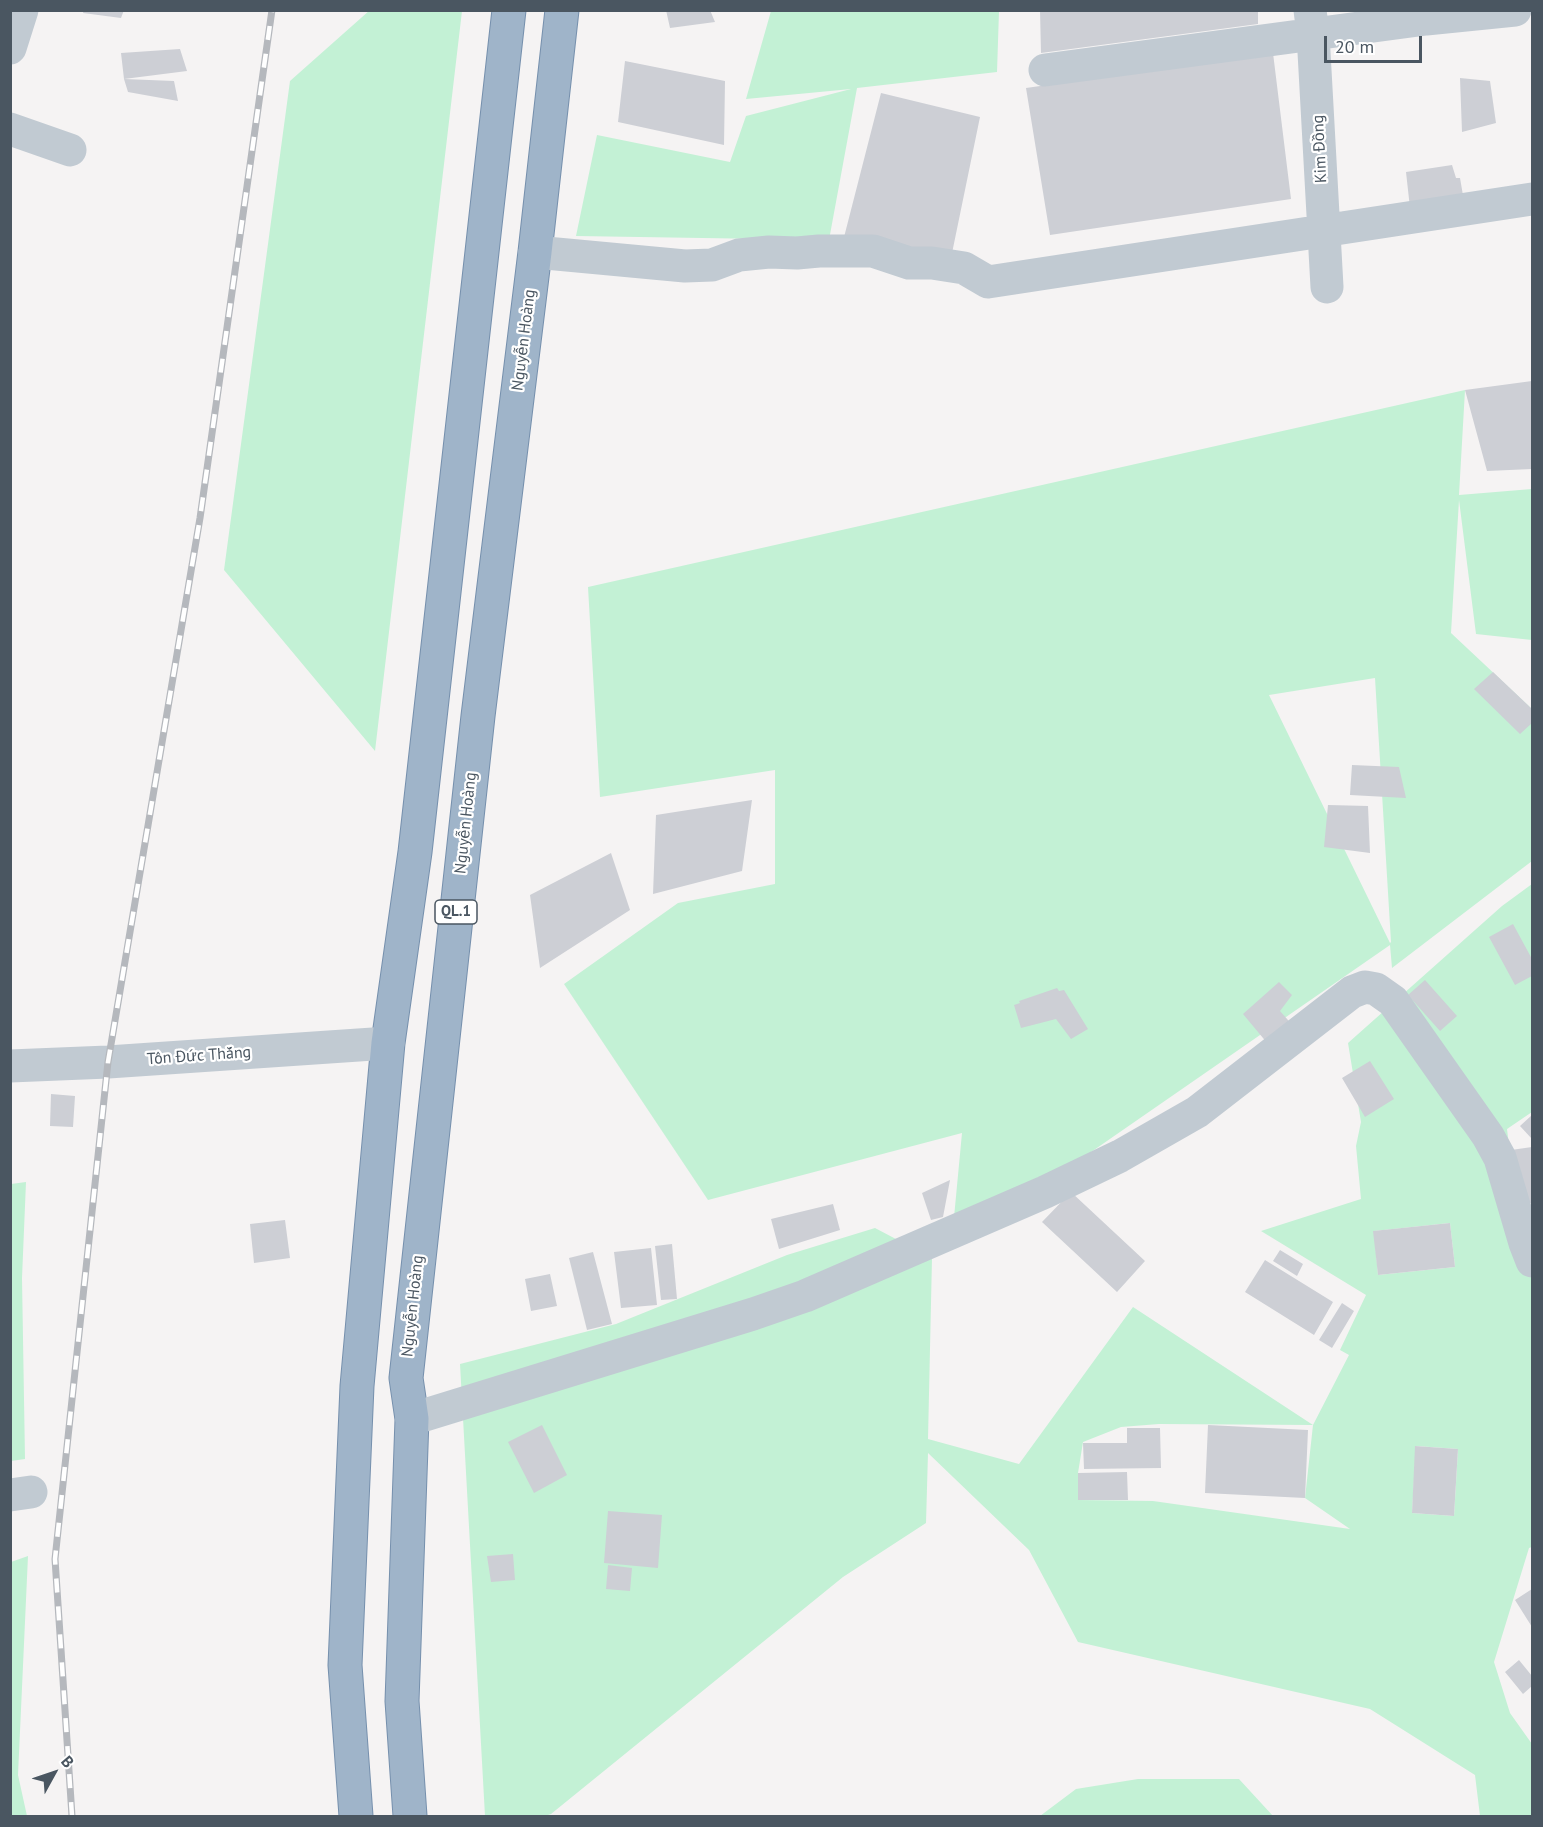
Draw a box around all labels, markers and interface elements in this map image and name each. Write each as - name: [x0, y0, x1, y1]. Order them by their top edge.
- scale bar: [1327, 24, 1424, 62]
- text: 20 m: [1335, 35, 1374, 58]
- street label: Kim Đồng: [1309, 115, 1331, 183]
- street label: Nguyễn Hoàng: [508, 288, 540, 392]
- street label: Nguyễn Hoàng: [451, 771, 481, 875]
- road number: QL.1: [435, 900, 477, 924]
- street label: Tôn Đức Thắng: [146, 1043, 252, 1069]
- street label: Nguyễn Hoàng: [398, 1254, 428, 1358]
- north arrow: [24, 1743, 84, 1803]
- text: B: [57, 1751, 78, 1771]

